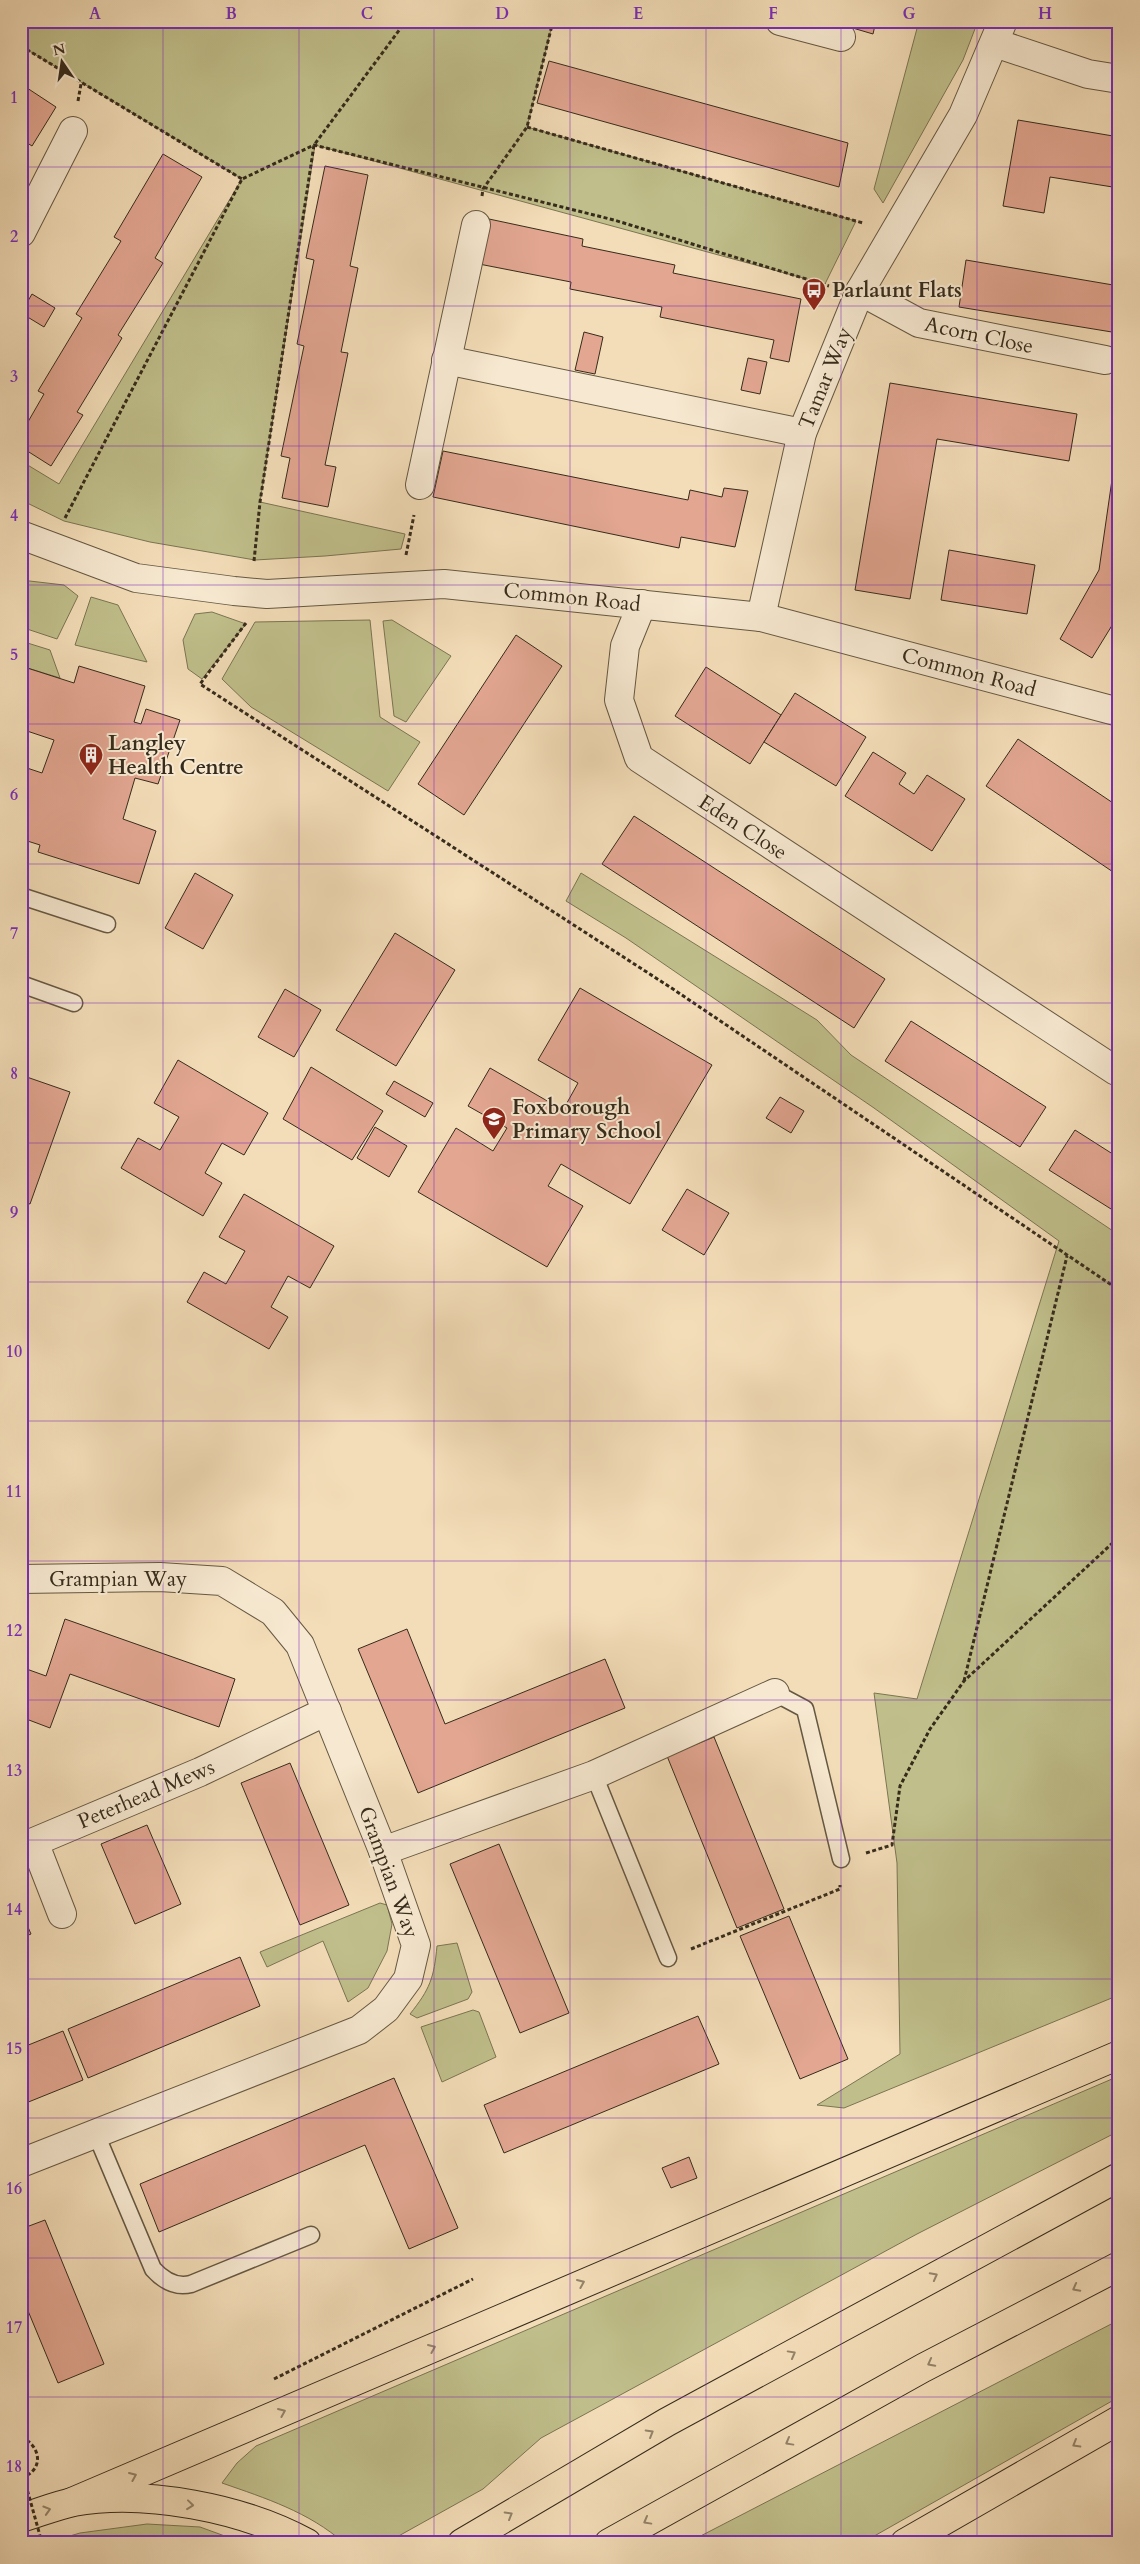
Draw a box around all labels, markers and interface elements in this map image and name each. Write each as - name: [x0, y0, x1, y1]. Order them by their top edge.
- text: A: [89, 3, 101, 25]
- text: B: [225, 3, 237, 25]
- text: C: [361, 3, 373, 25]
- text: D: [495, 3, 509, 25]
- text: E: [633, 3, 643, 25]
- text: F: [768, 3, 778, 25]
- text: G: [902, 3, 916, 25]
- text: H: [1038, 3, 1052, 25]
- north arrow: [38, 38, 88, 88]
- text: N: [51, 39, 67, 60]
- text: 1: [10, 87, 18, 109]
- text: 2: [10, 226, 18, 248]
- place label: Parlaunt Flats: [832, 276, 962, 305]
- bus stop icon: Parlaunt Flats: [801, 277, 827, 311]
- street label: Acorn Close: [922, 310, 1036, 361]
- street label: Tamar Way: [792, 323, 859, 434]
- text: 3: [10, 366, 18, 388]
- text: 4: [10, 505, 18, 527]
- street label: Common Road: [502, 576, 642, 619]
- street label: Common Road: [898, 641, 1039, 704]
- text: 5: [10, 644, 18, 666]
- place label: Langley Health Centre: [108, 729, 244, 782]
- building icon: Langley Health Centre: [78, 742, 104, 776]
- text: 6: [10, 784, 18, 806]
- street label: Eden Close: [693, 788, 793, 867]
- text: 7: [10, 923, 18, 945]
- text: 8: [10, 1063, 18, 1085]
- place label: Foxborough Primary School: [512, 1093, 661, 1146]
- school or university icon: Foxborough Primary School: [481, 1106, 507, 1140]
- text: 9: [10, 1202, 18, 1224]
- text: 10: [6, 1341, 22, 1363]
- text: 11: [6, 1481, 22, 1503]
- street label: Grampian Way: [49, 1565, 187, 1594]
- text: 12: [6, 1620, 22, 1642]
- street label: Peterhead Mews: [73, 1753, 219, 1836]
- text: 13: [6, 1760, 22, 1782]
- street label: Grampian Way: [351, 1802, 426, 1942]
- text: 14: [6, 1899, 22, 1921]
- text: 15: [6, 2038, 22, 2060]
- text: 16: [6, 2178, 22, 2200]
- one-way arrow: [929, 2272, 938, 2282]
- one-way arrow: [576, 2279, 585, 2290]
- one-way arrow: [1072, 2282, 1081, 2292]
- text: 17: [6, 2317, 22, 2339]
- one-way arrow: [427, 2343, 436, 2354]
- one-way arrow: [786, 2350, 795, 2360]
- one-way arrow: [928, 2357, 937, 2367]
- one-way arrow: [277, 2408, 286, 2418]
- one-way arrow: [644, 2429, 653, 2439]
- one-way arrow: [786, 2436, 795, 2446]
- one-way arrow: [1073, 2438, 1082, 2448]
- text: 18: [6, 2456, 22, 2478]
- one-way arrow: [128, 2472, 137, 2483]
- one-way arrow: [187, 2499, 195, 2510]
- one-way arrow: [42, 2506, 50, 2516]
- one-way arrow: [504, 2511, 513, 2521]
- one-way arrow: [644, 2515, 653, 2525]

